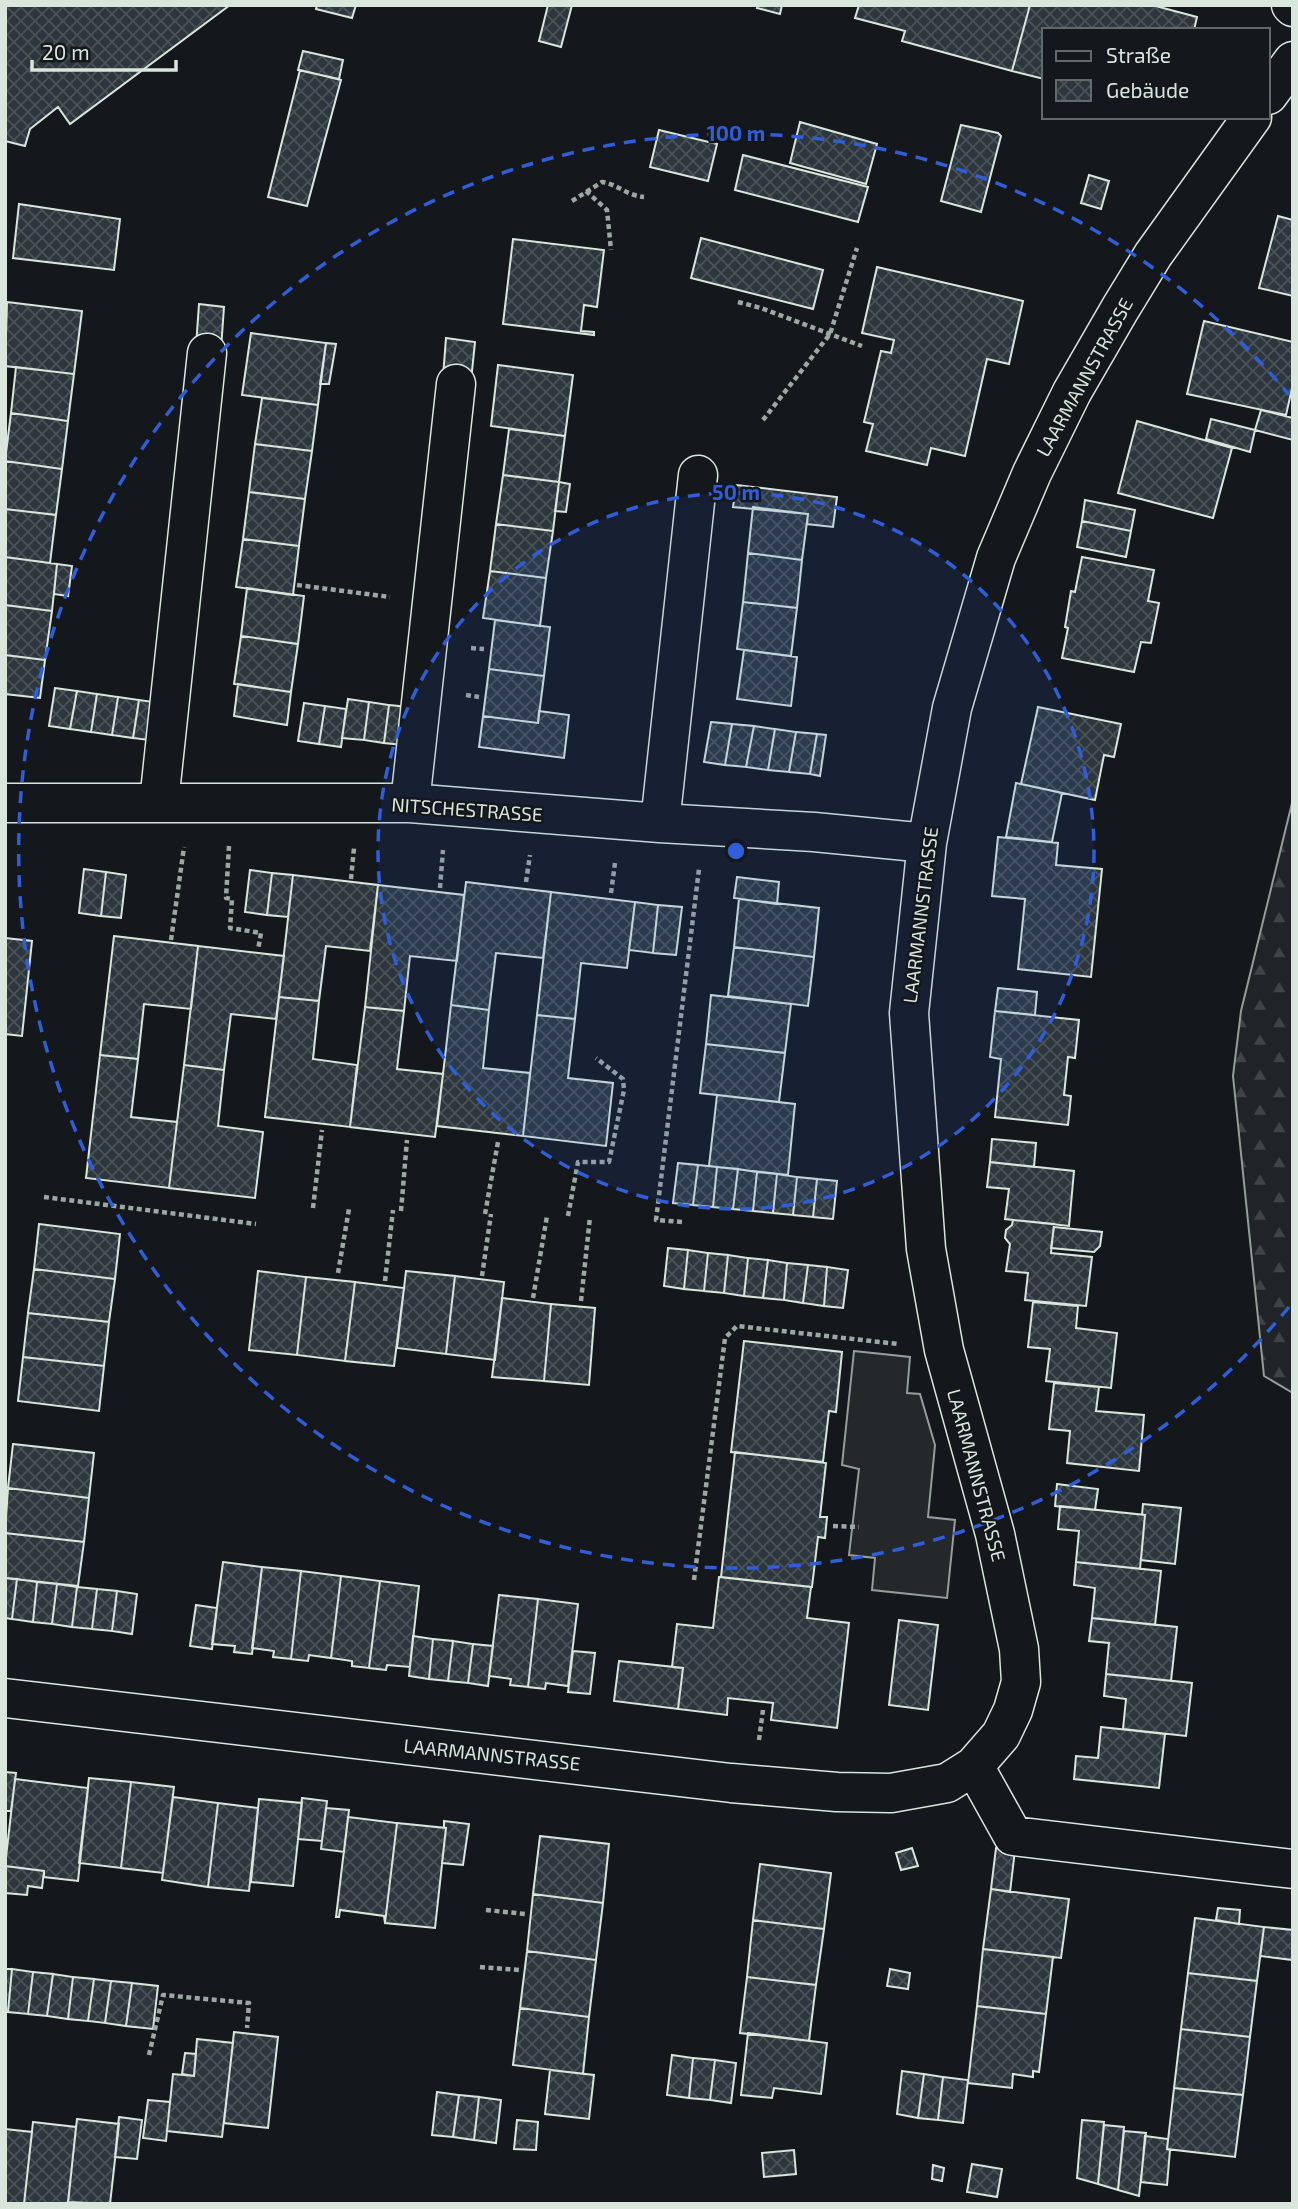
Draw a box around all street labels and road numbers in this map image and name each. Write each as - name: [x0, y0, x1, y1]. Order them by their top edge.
- street label: LAARMANNSTRASSE: [1031, 294, 1137, 460]
- street label: NITSCHESTRASSE: [391, 792, 543, 826]
- street label: LAARMANNSTRASSE: [898, 825, 942, 1005]
- street label: LAARMANNSTRASSE: [943, 1386, 1011, 1564]
- street label: LAARMANNSTRASSE: [402, 1733, 582, 1775]

